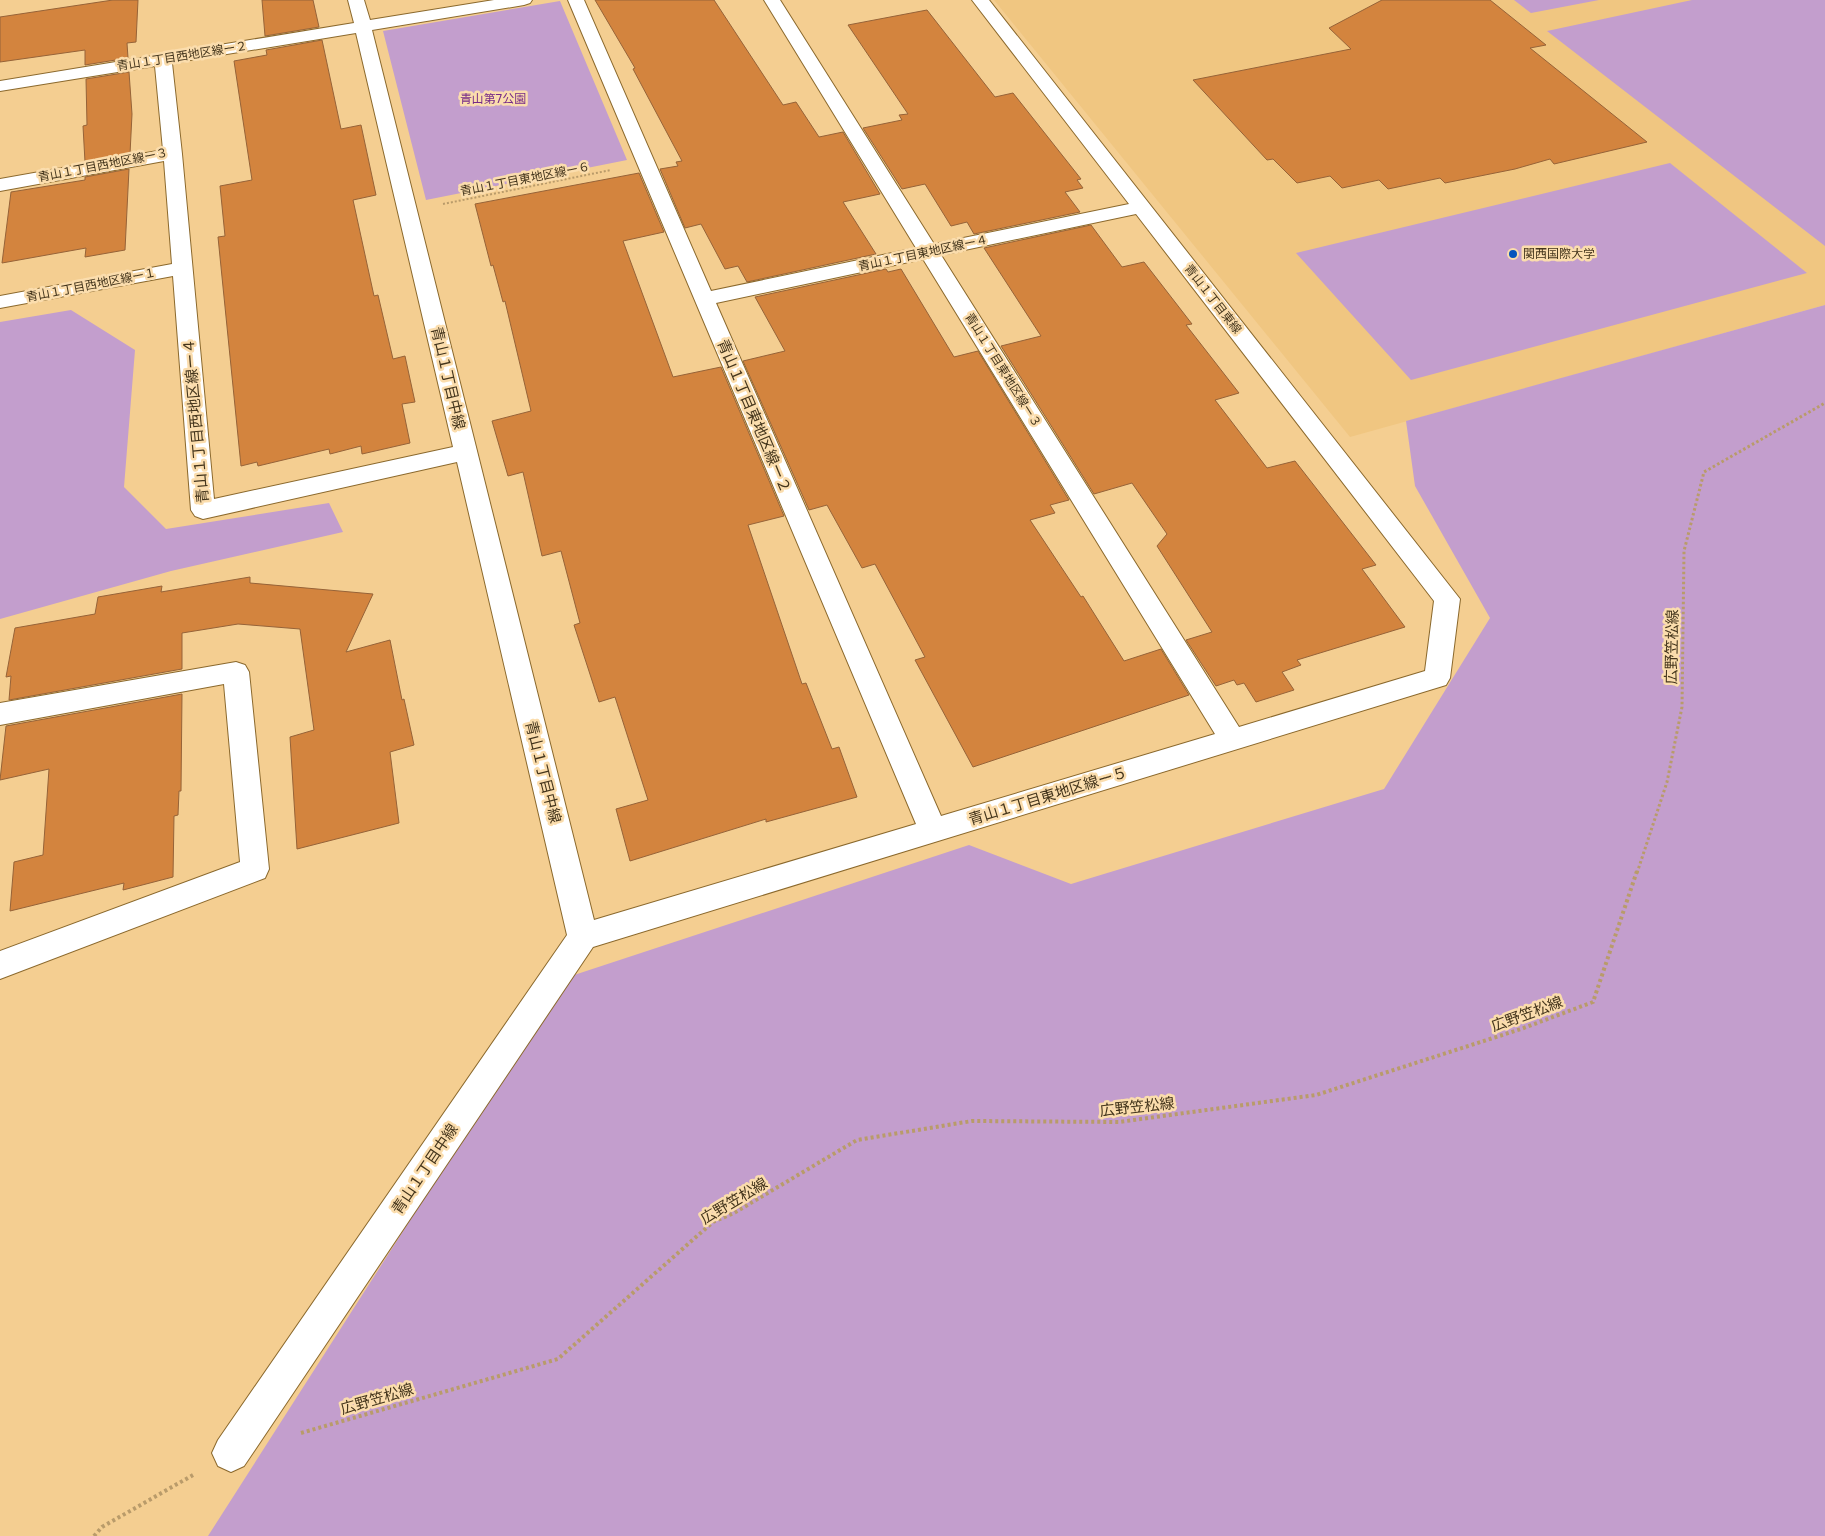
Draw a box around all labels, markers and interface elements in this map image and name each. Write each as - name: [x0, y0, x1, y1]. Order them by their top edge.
- street label: 青山１丁目西地区線ー２: [116, 38, 248, 73]
- park label: 青山第7公園: [460, 91, 526, 106]
- street label: 青山１丁目西地区線ー３: [37, 145, 169, 184]
- street label: 青山１丁目東地区線ー６: [459, 159, 591, 198]
- street label: 青山１丁目東地区線ー４: [857, 231, 989, 274]
- place label: 関西国際大学: [1523, 246, 1595, 261]
- marker: 関西国際大学: [1507, 248, 1519, 260]
- street label: 青山１丁目東線: [1182, 261, 1245, 336]
- street label: 青山１丁目西地区線ー１: [25, 265, 157, 304]
- street label: 青山１丁目東地区線ー３: [962, 310, 1045, 430]
- street label: 青山１丁目中線: [428, 325, 470, 431]
- street label: 青山１丁目東地区線ー２: [714, 336, 795, 495]
- street label: 青山１丁目西地区線ー４: [179, 338, 211, 504]
- street label: 広野笠松線: [1661, 609, 1681, 685]
- street label: 青山１丁目中線: [523, 719, 565, 825]
- street label: 青山１丁目東地区線ー５: [966, 762, 1129, 828]
- street label: 広野笠松線: [1488, 992, 1565, 1034]
- street label: 広野笠松線: [1099, 1093, 1175, 1119]
- street label: 青山１丁目中線: [387, 1120, 461, 1217]
- street label: 広野笠松線: [697, 1173, 770, 1227]
- street label: 広野笠松線: [338, 1379, 415, 1417]

